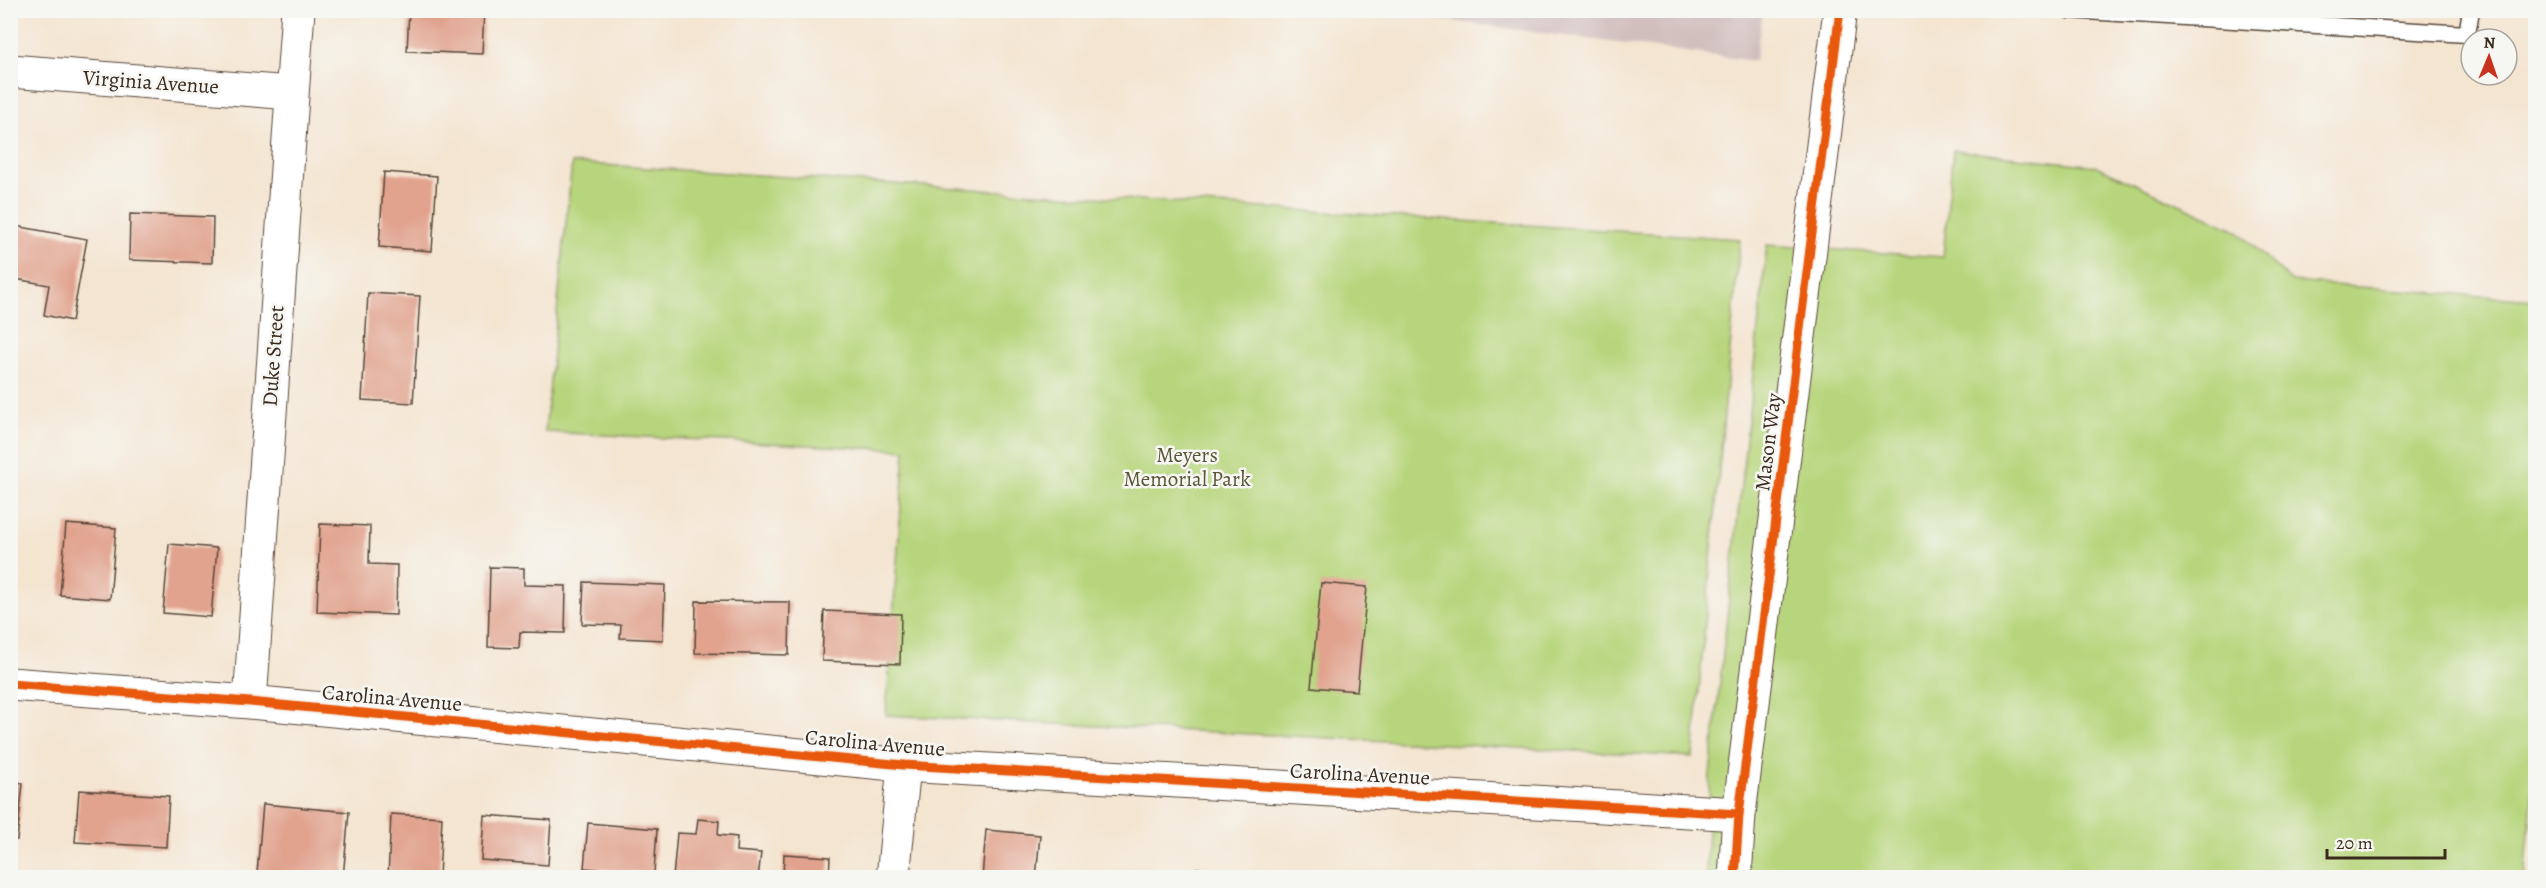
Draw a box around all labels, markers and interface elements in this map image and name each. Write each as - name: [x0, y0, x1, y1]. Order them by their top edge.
- north arrow: [2459, 27, 2519, 87]
- text: N: [2483, 32, 2496, 54]
- street label: Virginia Avenue: [81, 63, 220, 101]
- street label: Duke Street: [255, 304, 291, 408]
- street label: Mason Way: [1748, 391, 1788, 493]
- park label: Meyers Memorial Park: [1123, 441, 1251, 493]
- street label: Carolina Avenue: [321, 678, 463, 718]
- street label: Carolina Avenue: [804, 723, 946, 763]
- street label: Carolina Avenue: [1289, 756, 1431, 792]
- scale bar: [2327, 822, 2446, 860]
- text: 20 m: [2336, 831, 2373, 855]

